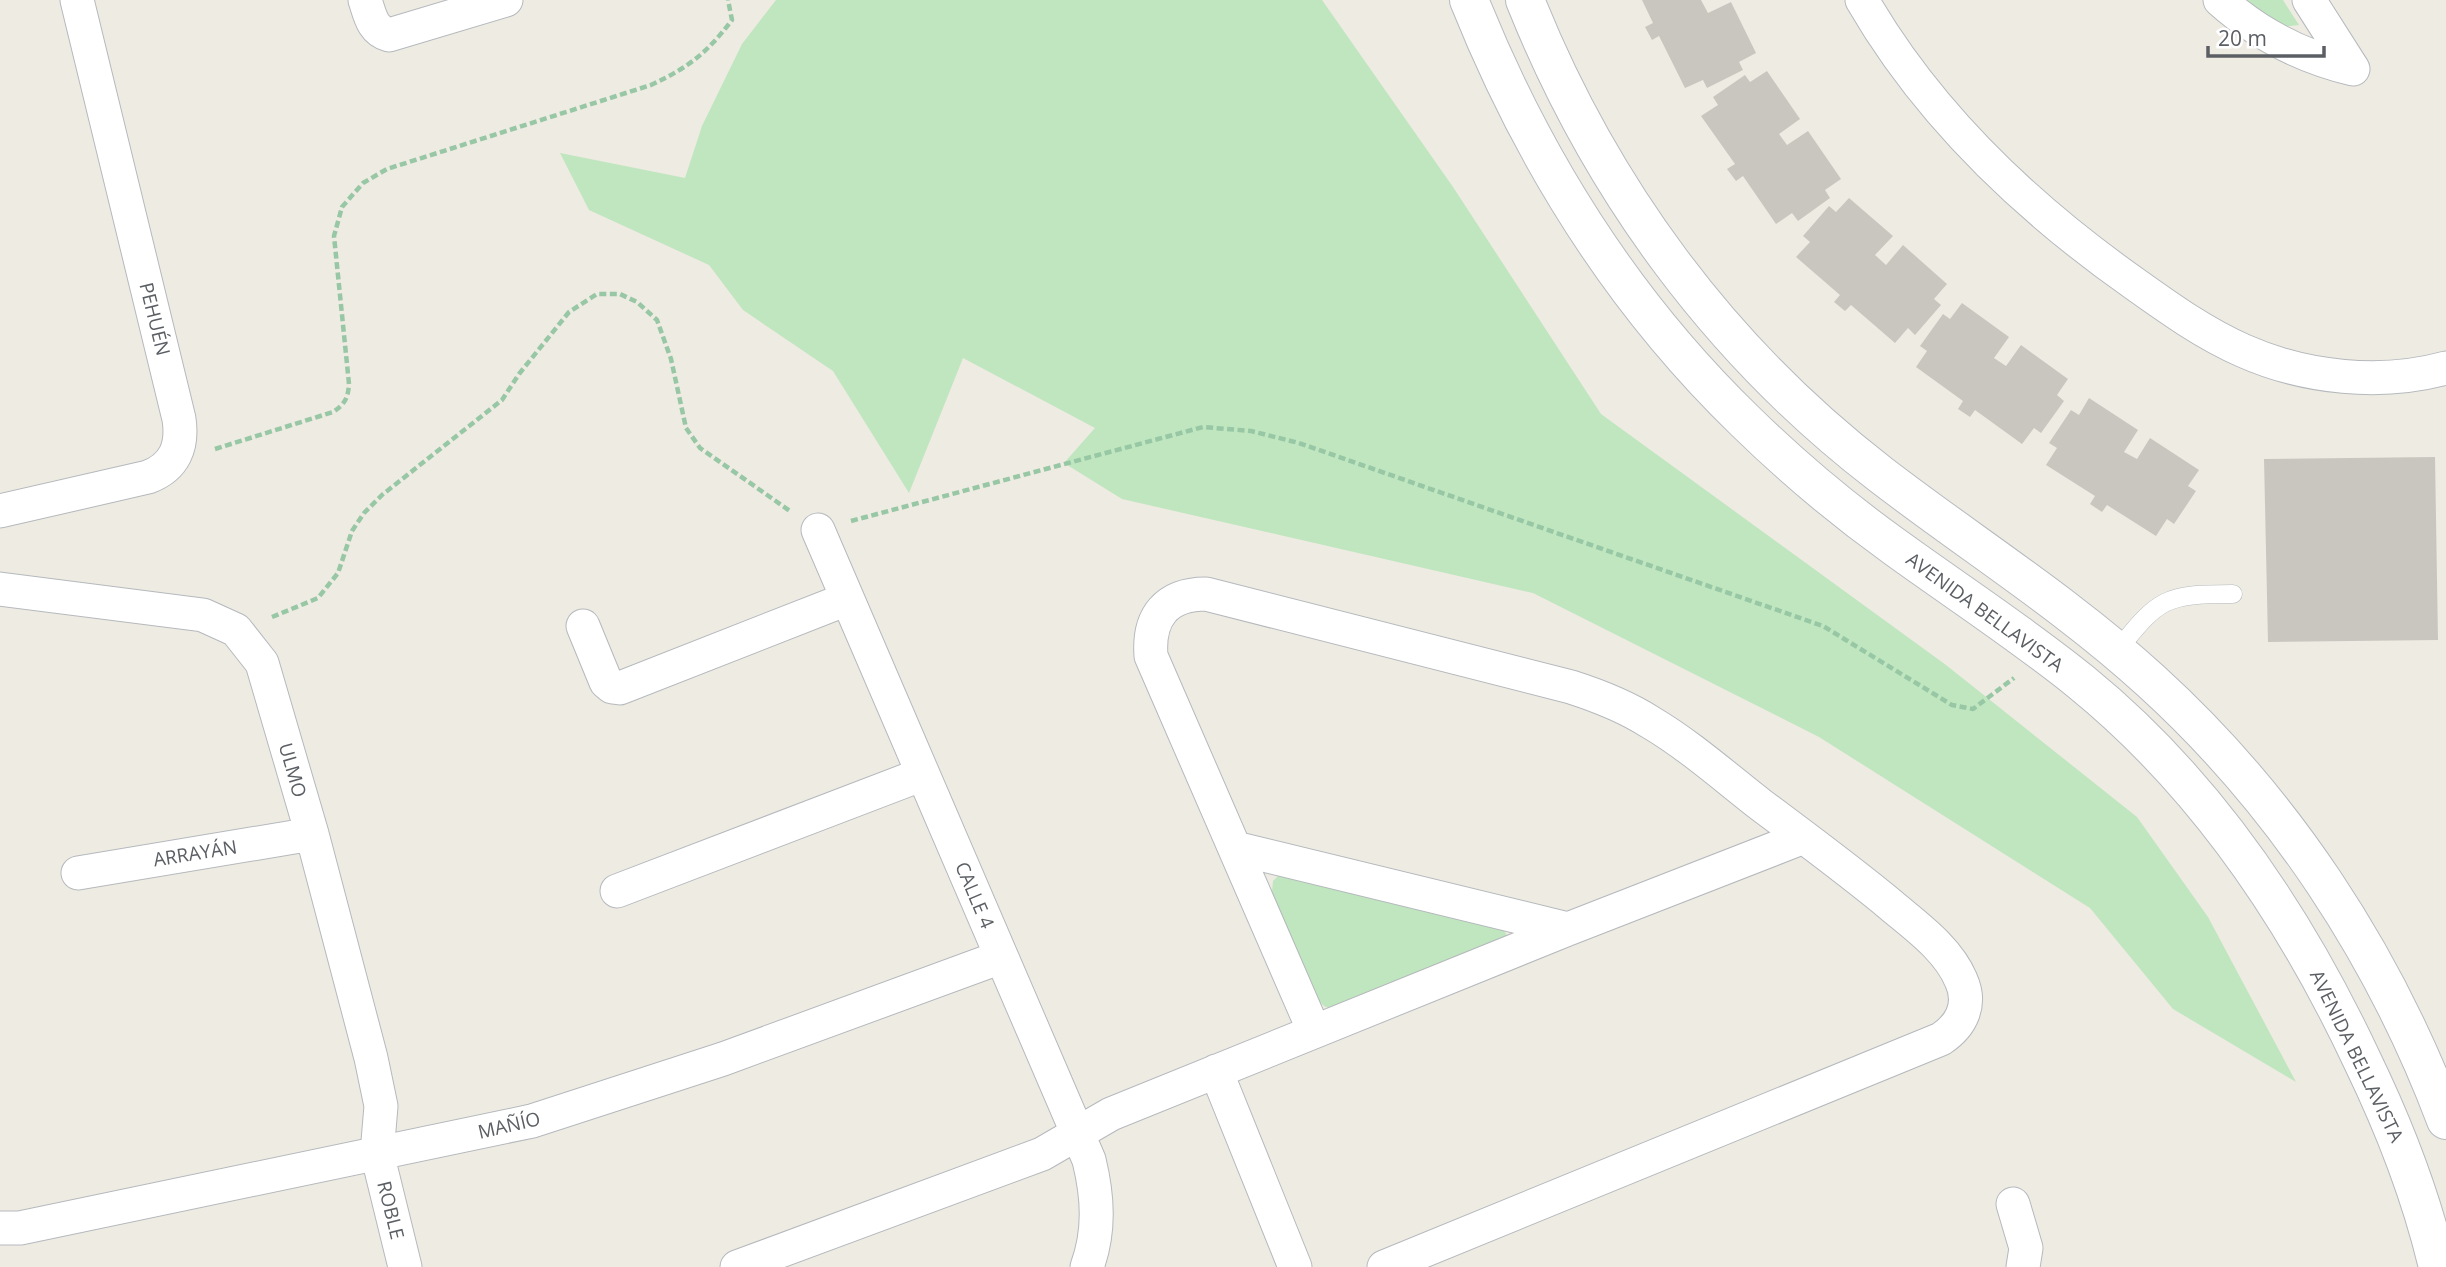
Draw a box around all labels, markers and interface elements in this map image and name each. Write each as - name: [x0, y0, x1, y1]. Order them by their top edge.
- scale bar: [2208, 14, 2324, 58]
- text: 20 m: [2218, 24, 2267, 52]
- street label: PEHUÉN: [133, 280, 177, 358]
- street label: AVENIDA BELLAVISTA: [1901, 546, 2069, 678]
- street label: ULMO: [273, 740, 313, 800]
- street label: ARRAYÁN: [151, 834, 239, 872]
- street label: CALLE 4: [949, 858, 1001, 932]
- street label: AVENIDA BELLAVISTA: [2304, 966, 2410, 1146]
- street label: MAÑÍO: [475, 1105, 543, 1145]
- street label: ROBLE: [371, 1178, 411, 1242]

